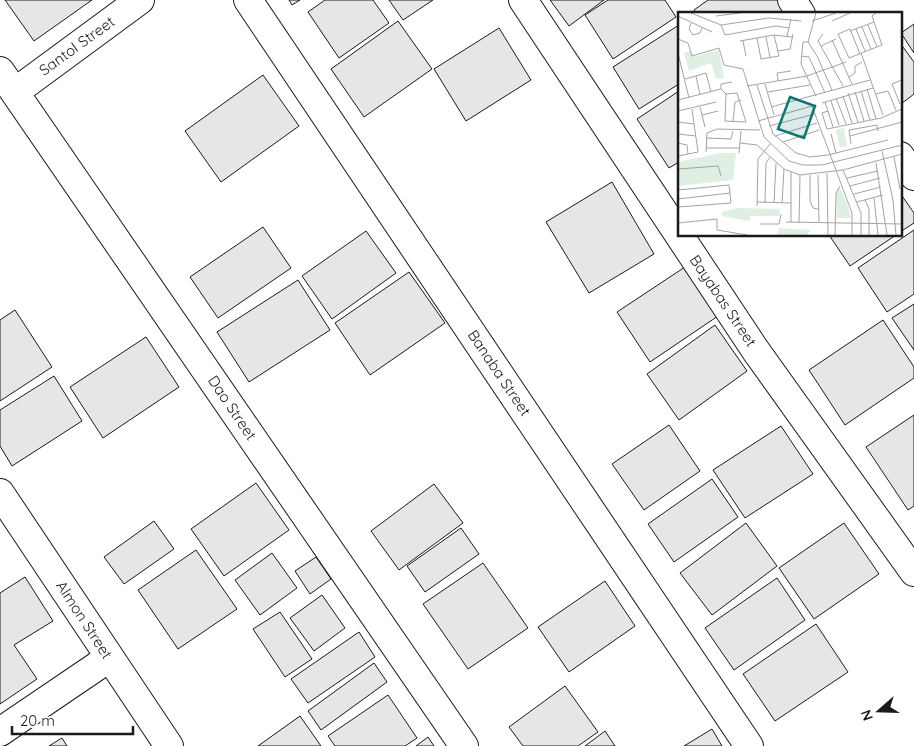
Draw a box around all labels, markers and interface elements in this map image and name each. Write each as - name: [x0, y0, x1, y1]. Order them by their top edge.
- street label: Santol Street: [35, 12, 118, 79]
- inset map: [678, 12, 902, 236]
- street label: Bayabas Street: [686, 251, 761, 350]
- street label: Banaba Street: [464, 326, 535, 419]
- street label: Dao Street: [204, 372, 261, 444]
- street label: Almon Street: [52, 577, 117, 662]
- north arrow: [854, 686, 904, 736]
- scale bar: [12, 704, 134, 736]
- text: N: [857, 708, 877, 723]
- text: 20 m: [20, 711, 55, 730]

